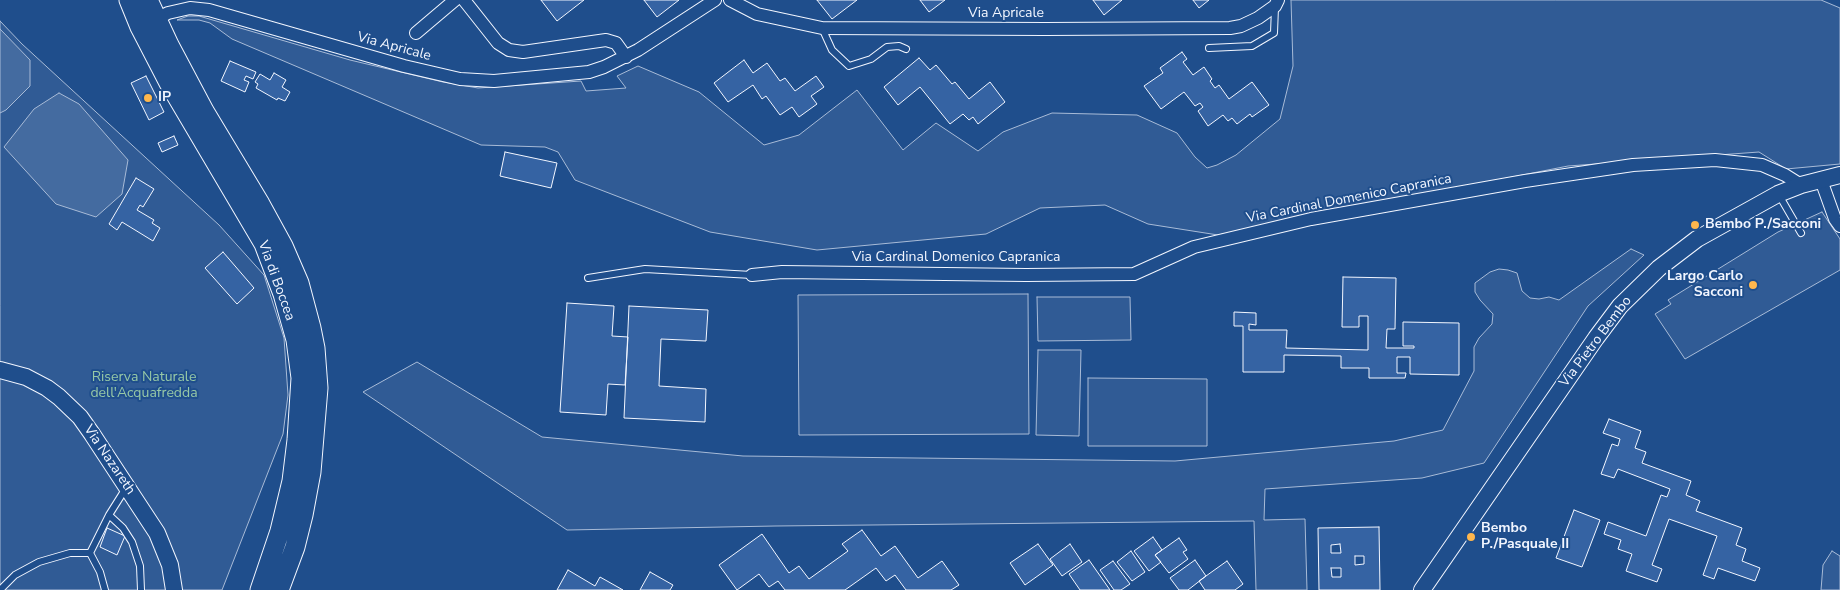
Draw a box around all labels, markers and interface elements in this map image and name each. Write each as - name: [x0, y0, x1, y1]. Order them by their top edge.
- street label: Via Apricale: [968, 6, 1044, 22]
- street label: Via Apricale: [355, 29, 433, 65]
- place label: IP: [158, 90, 171, 106]
- marker: IP: [142, 92, 154, 104]
- street label: Via Cardinal Domenico Capranica: [1245, 171, 1453, 227]
- place label: Bembo P./Sacconi: [1705, 217, 1821, 233]
- marker: Bembo P./Sacconi: [1689, 219, 1701, 231]
- street label: Via di Boccea: [254, 239, 298, 323]
- street label: Via Cardinal Domenico Capranica: [852, 250, 1060, 266]
- place label: Largo Carlo Sacconi: [1667, 269, 1743, 302]
- marker: Largo Carlo Sacconi: [1747, 279, 1759, 291]
- street label: Via Pietro Bembo: [1556, 293, 1636, 391]
- park label: Riserva Naturale dell'Acquafredda: [90, 370, 198, 402]
- street label: Via Nazareth: [79, 422, 139, 498]
- place label: Bembo P./Pasquale II: [1481, 521, 1569, 554]
- marker: Bembo P./Pasquale II: [1465, 531, 1477, 543]

